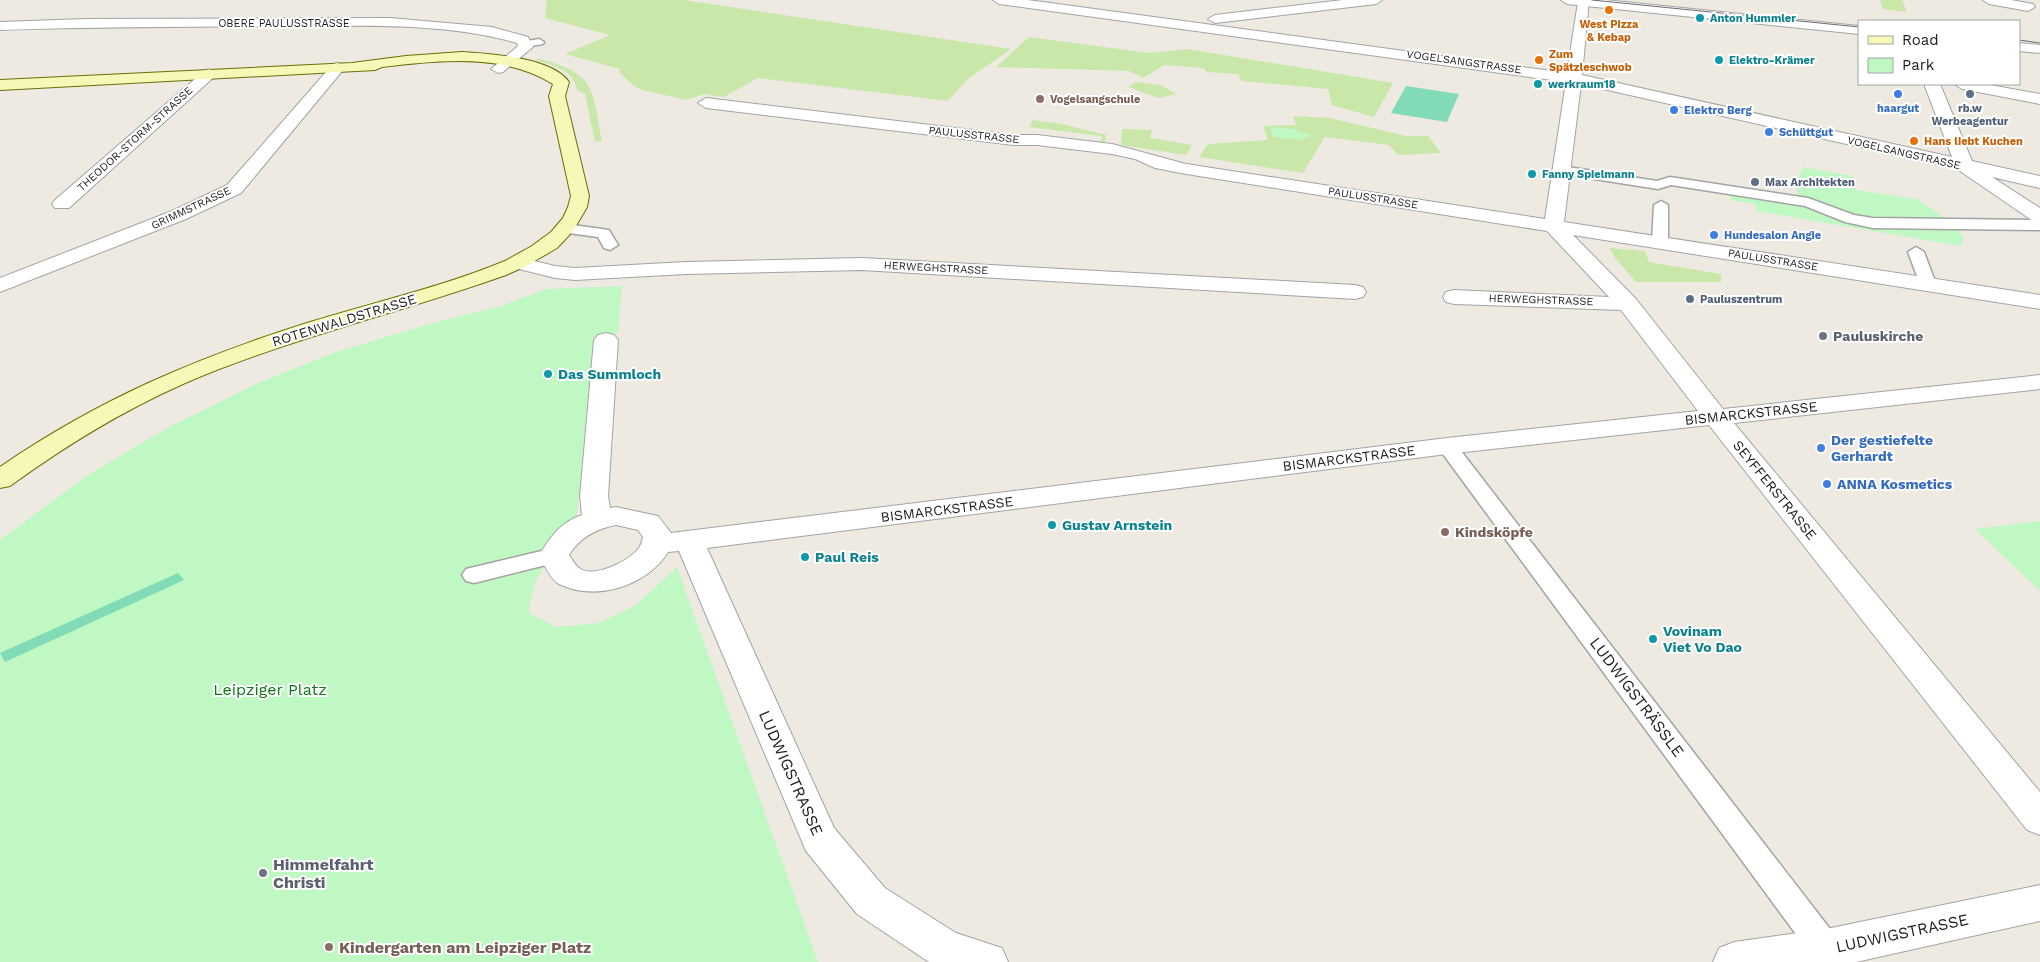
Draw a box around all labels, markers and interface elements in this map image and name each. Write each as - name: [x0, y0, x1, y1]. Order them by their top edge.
- marker: West Pizza & Kebap: [1603, 4, 1615, 16]
- marker: Anton Hummler: [1694, 12, 1706, 24]
- place label: Anton Hummler: [1710, 12, 1796, 25]
- street label: OBERE PAULUSSTRASSE: [218, 17, 350, 30]
- place label: West Pizza & Kebap: [1580, 18, 1639, 44]
- legend: [1858, 20, 2020, 85]
- text: Road: [1902, 31, 1939, 49]
- street label: VOGELSANGSTRASSE: [1406, 47, 1522, 77]
- place label: Zum Spätzleschwob: [1549, 48, 1632, 74]
- marker: Zum Spätzleschwob: [1533, 54, 1545, 66]
- marker: Elektro-Krämer: [1713, 54, 1725, 66]
- place label: Elektro-Krämer: [1729, 54, 1815, 67]
- text: Park: [1902, 56, 1935, 74]
- marker: werkraum18: [1532, 78, 1544, 90]
- place label: werkraum18: [1548, 78, 1616, 91]
- street label: THEODOR-STORM-STRASSE: [75, 84, 195, 194]
- marker: haargut: [1892, 88, 1904, 100]
- marker: rb.w Werbeagentur: [1964, 88, 1976, 100]
- marker: Vogelsangschule: [1034, 93, 1046, 105]
- place label: Vogelsangschule: [1050, 93, 1140, 106]
- place label: haargut: [1877, 102, 1919, 115]
- place label: rb.w Werbeagentur: [1932, 102, 2009, 128]
- marker: Elektro Berg: [1668, 104, 1680, 116]
- place label: Elektro Berg: [1684, 104, 1752, 117]
- street label: PAULUSSTRASSE: [928, 124, 1020, 146]
- marker: Schüttgut: [1763, 126, 1775, 138]
- place label: Schüttgut: [1779, 126, 1833, 139]
- street label: VOGELSANGSTRASSE: [1846, 134, 1962, 172]
- marker: Hans liebt Kuchen: [1908, 135, 1920, 147]
- place label: Hans liebt Kuchen: [1924, 135, 2023, 148]
- marker: Fanny Spielmann: [1526, 168, 1538, 180]
- place label: Fanny Spielmann: [1542, 168, 1635, 181]
- marker: Max Architekten: [1749, 176, 1761, 188]
- place label: Max Architekten: [1765, 176, 1855, 189]
- street label: GRIMMSTRASSE: [149, 184, 233, 232]
- street label: PAULUSSTRASSE: [1327, 184, 1419, 212]
- marker: Hundesalon Angie: [1708, 229, 1720, 241]
- place label: Hundesalon Angie: [1724, 229, 1821, 242]
- street label: PAULUSSTRASSE: [1727, 246, 1819, 274]
- street label: HERWEGHSTRASSE: [883, 259, 989, 277]
- street label: ROTENWALDSTRASSE: [270, 290, 418, 350]
- street label: HERWEGHSTRASSE: [1488, 292, 1594, 308]
- marker: Pauluszentrum: [1684, 293, 1696, 305]
- place label: Pauluszentrum: [1700, 293, 1782, 306]
- place label: Pauluskirche: [1833, 328, 1923, 344]
- marker: Pauluskirche: [1817, 330, 1829, 342]
- place label: Das Summloch: [558, 366, 661, 382]
- marker: Das Summloch: [542, 368, 554, 380]
- street label: BISMARCKSTRASSE: [1684, 398, 1818, 428]
- place label: Der gestiefelte Gerhardt: [1831, 432, 1933, 464]
- street label: SEYFFERSTRASSE: [1730, 437, 1820, 543]
- street label: BISMARCKSTRASSE: [1282, 442, 1416, 474]
- marker: Der gestiefelte Gerhardt: [1815, 442, 1827, 454]
- place label: ANNA Kosmetics: [1837, 476, 1953, 492]
- marker: ANNA Kosmetics: [1821, 478, 1833, 490]
- street label: BISMARCKSTRASSE: [880, 493, 1014, 525]
- place label: Gustav Arnstein: [1062, 517, 1172, 533]
- marker: Gustav Arnstein: [1046, 519, 1058, 531]
- place label: Kindsköpfe: [1455, 524, 1533, 540]
- marker: Kindsköpfe: [1439, 526, 1451, 538]
- place label: Paul Reis: [815, 549, 879, 565]
- marker: Paul Reis: [799, 551, 811, 563]
- place label: Vovinam Viet Vo Dao: [1663, 623, 1742, 655]
- marker: Vovinam Viet Vo Dao: [1647, 633, 1659, 645]
- street label: LUDWIGSTRÄSSLE: [1586, 634, 1688, 760]
- park label: Leipziger Platz: [213, 680, 327, 699]
- street label: LUDWIGSTRASSE: [755, 707, 827, 839]
- place label: Himmelfahrt Christi: [273, 855, 373, 892]
- marker: Himmelfahrt Christi: [257, 867, 269, 879]
- street label: LUDWIGSTRASSE: [1834, 910, 1970, 956]
- place label: Kindergarten am Leipziger Platz: [339, 938, 591, 957]
- marker: Kindergarten am Leipziger Platz: [323, 941, 335, 953]

